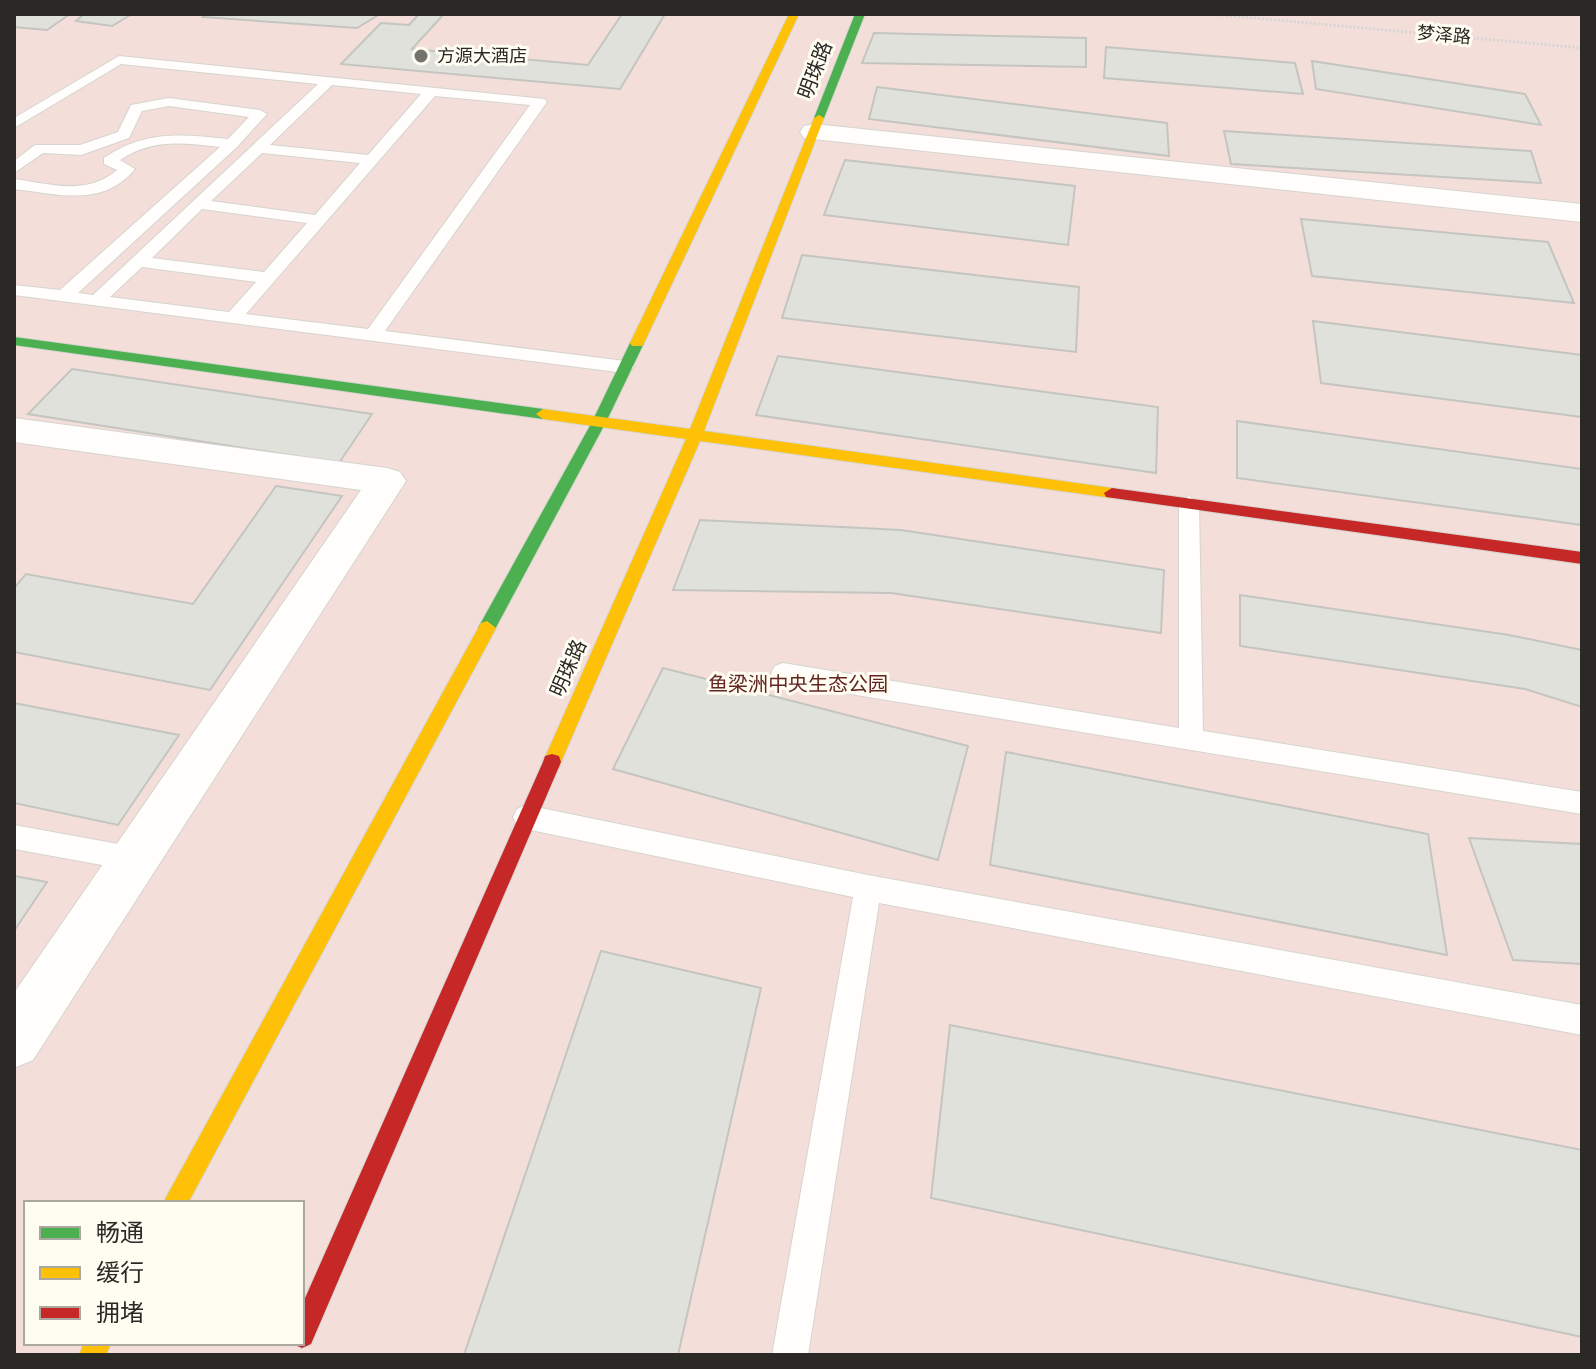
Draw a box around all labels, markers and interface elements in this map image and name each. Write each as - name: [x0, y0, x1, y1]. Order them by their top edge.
- street label: 梦泽路: [1416, 21, 1472, 48]
- street label: 明珠路: [791, 37, 838, 103]
- place label: 方源大酒店: [437, 44, 527, 67]
- marker: 方源大酒店: [412, 47, 430, 65]
- street label: 明珠路: [543, 635, 592, 701]
- park label: 鱼梁洲中央生态公园: [708, 670, 888, 697]
- legend: [24, 1201, 304, 1345]
- text: 畅通: [96, 1216, 144, 1248]
- text: 缓行: [96, 1256, 144, 1288]
- text: 拥堵: [96, 1296, 144, 1328]

